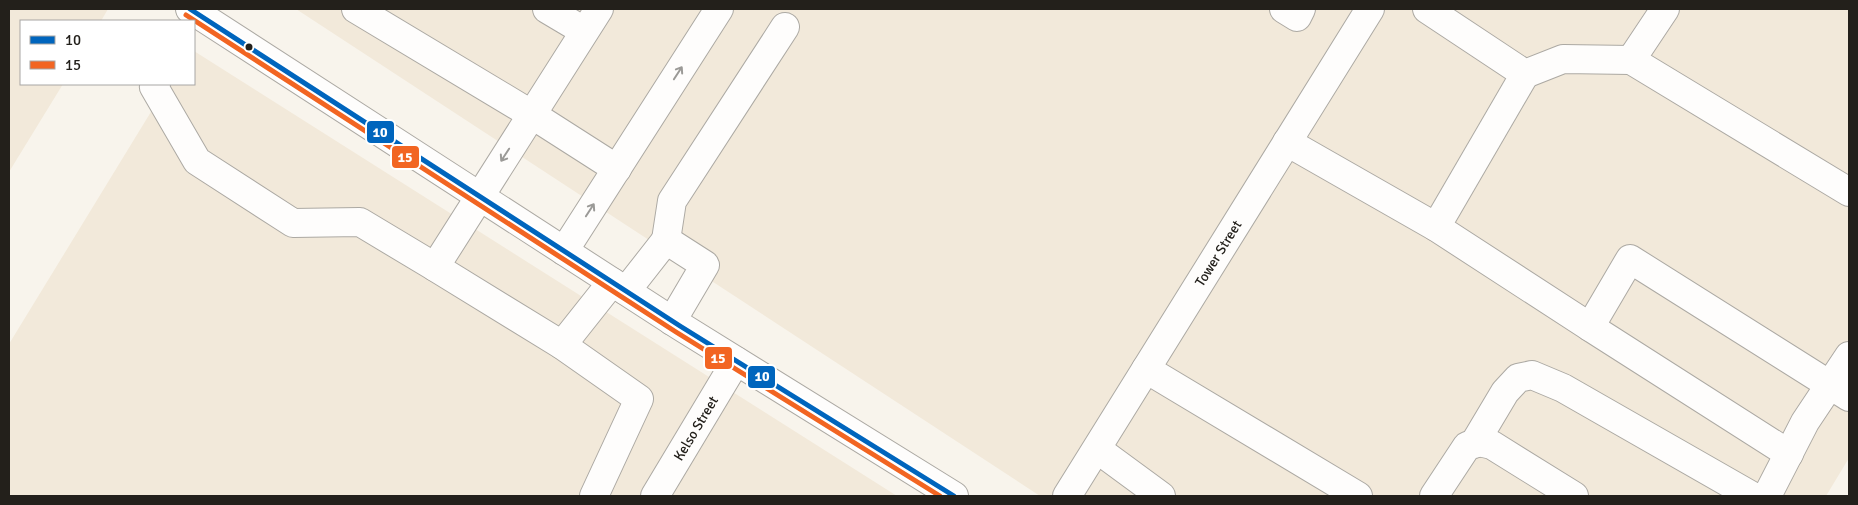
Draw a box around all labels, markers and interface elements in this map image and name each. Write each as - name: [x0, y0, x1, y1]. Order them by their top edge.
- legend: [20, 20, 195, 85]
- text: 10: [65, 31, 81, 49]
- unlabelled marker: [244, 42, 254, 52]
- text: 15: [65, 56, 81, 74]
- one-way arrow: [673, 67, 683, 81]
- line badge: 10: [366, 120, 395, 144]
- text: 10: [372, 124, 388, 141]
- line badge: 15: [391, 145, 420, 169]
- one-way arrow: [500, 147, 510, 161]
- text: 15: [397, 149, 413, 166]
- one-way arrow: [585, 203, 596, 217]
- street label: Tower Street: [1191, 217, 1245, 289]
- line badge: 15: [704, 346, 733, 370]
- text: 15: [710, 350, 726, 367]
- line badge: 10: [747, 365, 776, 389]
- text: 10: [754, 368, 770, 385]
- street label: Kelso Street: [670, 393, 722, 464]

